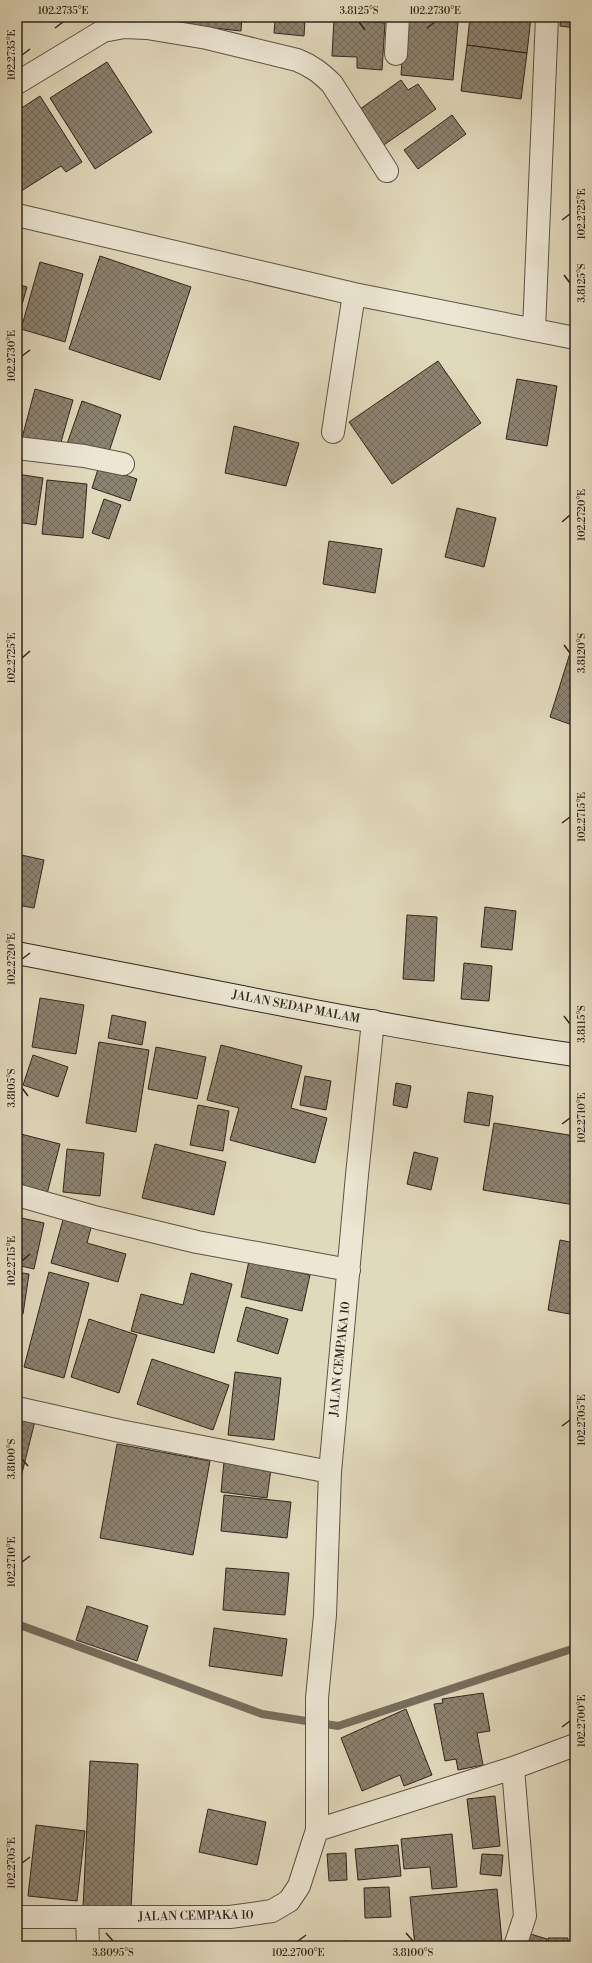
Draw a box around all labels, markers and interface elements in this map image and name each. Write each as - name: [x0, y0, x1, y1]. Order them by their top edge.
- text: 102.2735°E: [38, 5, 88, 17]
- text: 3.8125°S: [340, 5, 379, 17]
- text: 102.2730°E: [409, 5, 461, 17]
- text: 102.2735°E: [6, 30, 18, 80]
- text: 102.2725°E: [576, 189, 588, 239]
- text: 3.8125°S: [576, 263, 588, 302]
- text: 102.2730°E: [6, 330, 18, 382]
- text: 102.2720°E: [576, 489, 588, 541]
- text: 102.2725°E: [6, 633, 18, 683]
- text: 3.8120°S: [576, 633, 588, 673]
- text: 102.2715°E: [576, 792, 588, 842]
- text: 102.2720°E: [6, 933, 18, 985]
- street label: JALAN SEDAP MALAM: [230, 987, 362, 1027]
- text: 3.8115°S: [576, 1005, 588, 1043]
- text: 3.8105°S: [6, 1068, 18, 1108]
- text: 102.2710°E: [576, 1093, 588, 1143]
- text: 102.2715°E: [6, 1236, 18, 1286]
- street label: JALAN CEMPAKA 10: [326, 1301, 354, 1418]
- text: 102.2705°E: [576, 1394, 588, 1446]
- text: 3.8100°S: [6, 1439, 18, 1479]
- text: 102.2710°E: [6, 1537, 18, 1587]
- text: 102.2700°E: [576, 1695, 588, 1747]
- text: 102.2705°E: [6, 1837, 18, 1889]
- street label: JALAN CEMPAKA 10: [137, 1907, 254, 1925]
- text: 3.8095°S: [92, 1947, 134, 1959]
- text: 102.2700°E: [272, 1947, 324, 1959]
- text: 3.8100°S: [393, 1947, 433, 1959]

